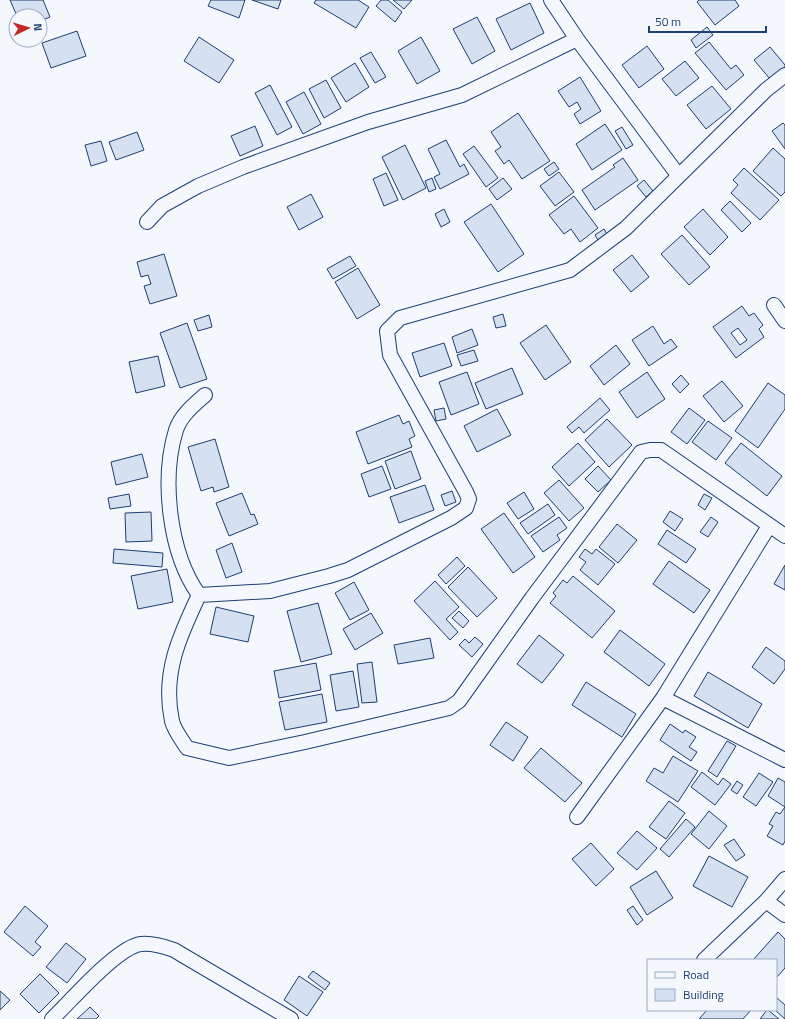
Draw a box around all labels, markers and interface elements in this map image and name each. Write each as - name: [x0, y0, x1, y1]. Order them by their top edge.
- north arrow: [8, 8, 48, 48]
- scale bar: [649, 8, 766, 34]
- text: 50 m: [655, 12, 681, 31]
- text: N: [30, 23, 46, 32]
- legend: [647, 959, 777, 1011]
- text: Road: [683, 965, 709, 984]
- text: Building: [683, 985, 724, 1004]

